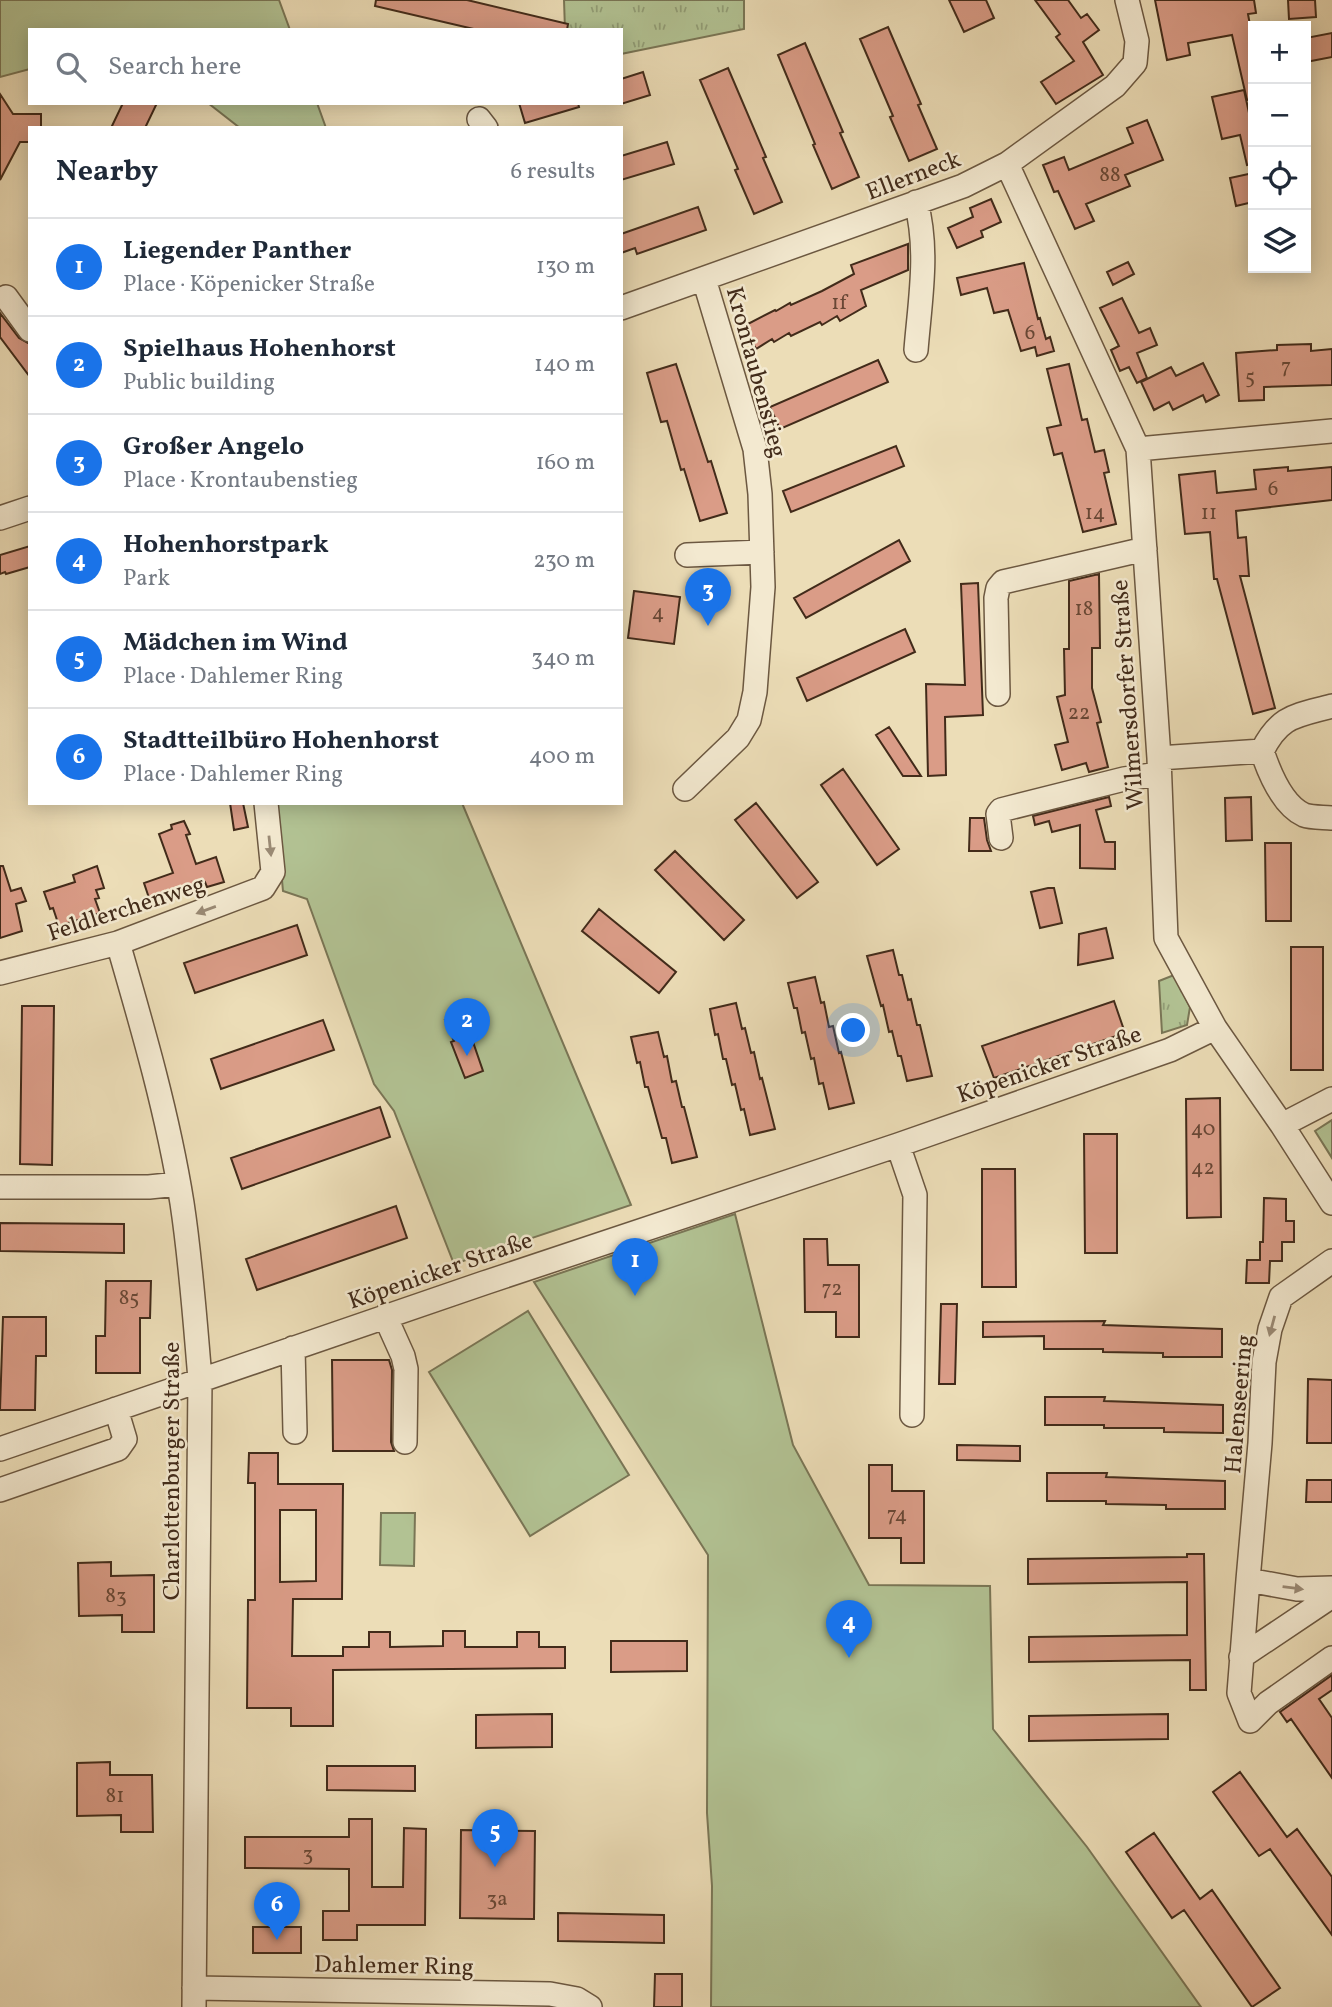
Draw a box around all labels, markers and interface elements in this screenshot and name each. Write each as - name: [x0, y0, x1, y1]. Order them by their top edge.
- map controls: [1248, 21, 1311, 273]
- button: +: [1248, 21, 1311, 84]
- search box: [28, 28, 623, 105]
- icon: search: [52, 48, 90, 86]
- text: Search here: [108, 49, 241, 85]
- button: −: [1248, 84, 1311, 147]
- street label: Ellerneck: [861, 143, 966, 210]
- button: locate: [1248, 147, 1311, 210]
- text: Nearby: [56, 151, 158, 193]
- text: 6 results: [511, 156, 595, 188]
- house number: 88: [1099, 161, 1121, 190]
- button: layers: [1248, 210, 1311, 273]
- text: Liegender Panther: [123, 233, 351, 269]
- text: 1: [74, 251, 84, 283]
- text: 130 m: [536, 251, 595, 283]
- text: Place · Köpenicker Straße: [123, 269, 375, 301]
- street label: Krontaubenstieg: [716, 283, 794, 462]
- house number: 1f: [831, 289, 848, 318]
- house number: 6: [1025, 319, 1035, 348]
- text: Spielhaus Hohenhorst: [123, 331, 396, 367]
- text: 2: [73, 349, 85, 381]
- text: 140 m: [534, 349, 595, 381]
- house number: 7: [1281, 353, 1291, 382]
- house number: 5: [1245, 363, 1255, 392]
- text: Public building: [123, 367, 275, 399]
- text: Großer Angelo: [123, 429, 304, 465]
- text: 3: [73, 447, 85, 479]
- text: 160 m: [536, 447, 595, 479]
- text: Place · Krontaubenstieg: [123, 465, 358, 497]
- house number: 6: [1268, 475, 1278, 504]
- house number: 14: [1085, 499, 1105, 528]
- house number: 11: [1201, 499, 1217, 528]
- text: Hohenhorstpark: [123, 527, 329, 563]
- text: 4: [72, 545, 86, 577]
- text: 230 m: [533, 545, 595, 577]
- text: Park: [123, 563, 170, 595]
- pin: 3: [685, 568, 731, 626]
- street label: Wilmersdorfer Straße: [1104, 579, 1154, 811]
- house number: 18: [1075, 595, 1093, 624]
- house number: 4: [652, 599, 664, 628]
- text: Mädchen im Wind: [123, 625, 348, 661]
- text: 5: [73, 643, 85, 675]
- text: 340 m: [531, 643, 595, 675]
- text: Place · Dahlemer Ring: [123, 661, 343, 693]
- house number: 22: [1068, 699, 1090, 728]
- text: Stadtteilbüro Hohenhorst: [123, 723, 439, 759]
- text: 6: [73, 741, 85, 773]
- text: 400 m: [529, 741, 595, 773]
- text: Place · Dahlemer Ring: [123, 759, 343, 791]
- one-way arrow: [265, 835, 276, 857]
- street label: Feldlerchenweg: [43, 868, 210, 951]
- one-way arrow: [195, 905, 216, 916]
- pin: 2: [444, 998, 490, 1056]
- your location: [836, 1013, 870, 1047]
- street label: Köpenicker Straße: [953, 1018, 1147, 1113]
- house number: 40: [1191, 1115, 1215, 1144]
- house number: 42: [1191, 1154, 1215, 1183]
- street label: Köpenicker Straße: [344, 1224, 538, 1319]
- pin: 1: [612, 1238, 658, 1296]
- house number: 72: [821, 1275, 843, 1304]
- house number: 85: [119, 1284, 139, 1313]
- one-way arrow: [1266, 1315, 1277, 1337]
- street label: Halenseering: [1217, 1333, 1263, 1475]
- street label: Charlottenburger Straße: [156, 1342, 190, 1600]
- house number: 74: [887, 1501, 907, 1530]
- house number: 83: [105, 1582, 127, 1611]
- one-way arrow: [1282, 1582, 1304, 1593]
- pin: 4: [826, 1600, 872, 1658]
- house number: 81: [106, 1782, 124, 1811]
- pin: 5: [472, 1809, 518, 1867]
- house number: 3: [303, 1840, 313, 1869]
- pin: 6: [254, 1882, 300, 1940]
- house number: 3a: [486, 1885, 508, 1914]
- street label: Dahlemer Ring: [314, 1949, 474, 1985]

